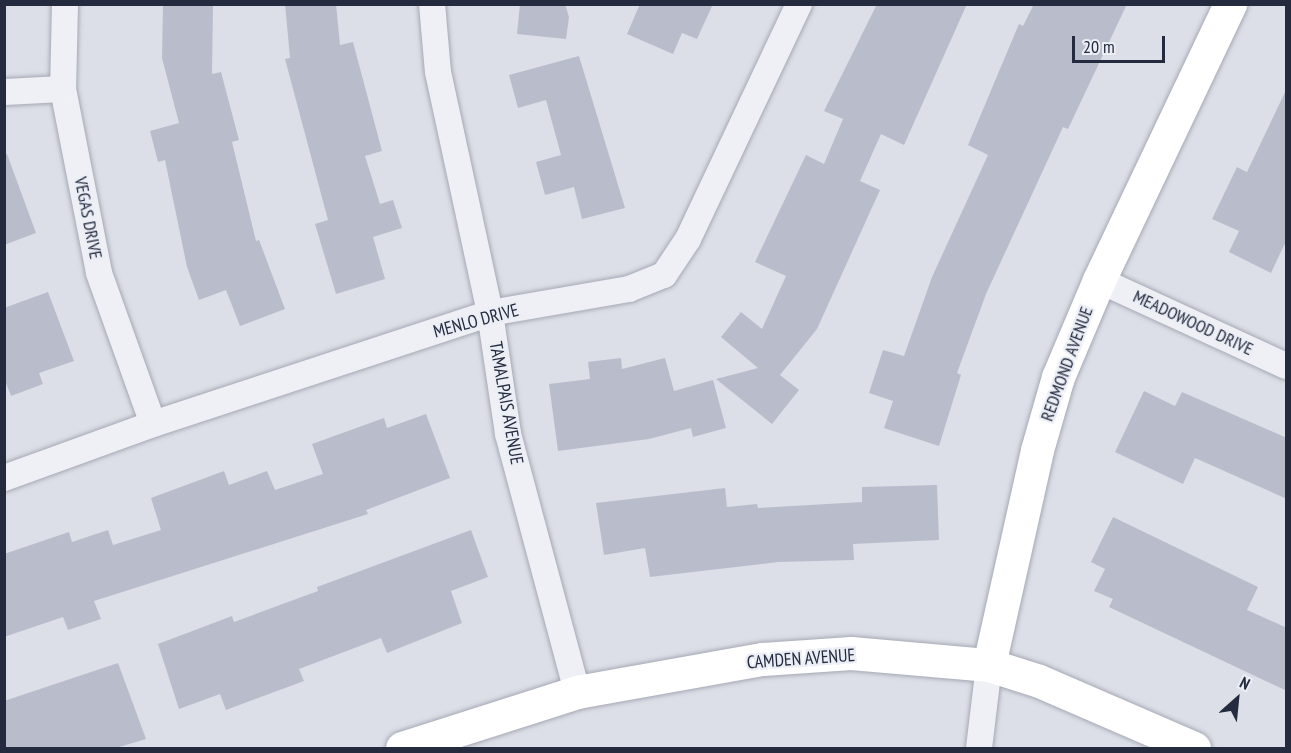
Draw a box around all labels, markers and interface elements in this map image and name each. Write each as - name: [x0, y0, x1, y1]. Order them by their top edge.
- scale bar: [1075, 24, 1168, 62]
- text: 20 m: [1083, 35, 1115, 58]
- street label: VEGAS DRIVE: [69, 175, 107, 261]
- street label: MEADOWOOD DRIVE: [1130, 286, 1256, 360]
- street label: MENLO DRIVE: [431, 299, 521, 343]
- street label: REDMOND AVENUE: [1036, 304, 1098, 424]
- street label: TAMALPAIS AVENUE: [485, 340, 527, 466]
- street label: CAMDEN AVENUE: [746, 644, 856, 674]
- north arrow: [1207, 669, 1267, 729]
- text: N: [1237, 672, 1254, 694]

